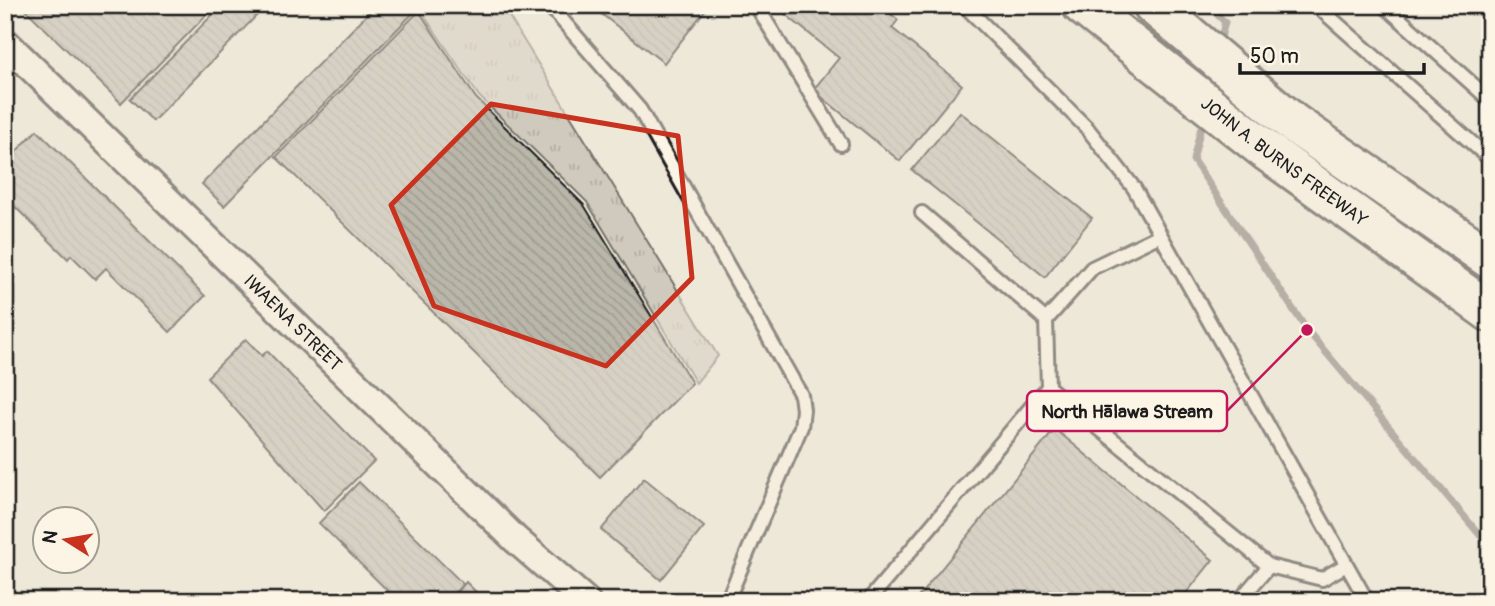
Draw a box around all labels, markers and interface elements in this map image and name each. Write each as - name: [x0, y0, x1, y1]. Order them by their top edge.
- scale bar: [1240, 32, 1423, 76]
- text: 50 m: [1250, 43, 1299, 70]
- street label: JOHN A. BURNS FREEWAY: [1196, 92, 1372, 232]
- street label: IWAENA STREET: [239, 270, 347, 376]
- callout: North Hālawa Stream: [1027, 391, 1227, 431]
- text: North Hālawa Stream: [1041, 400, 1213, 424]
- north arrow: [32, 504, 102, 574]
- text: N: [37, 528, 63, 546]

